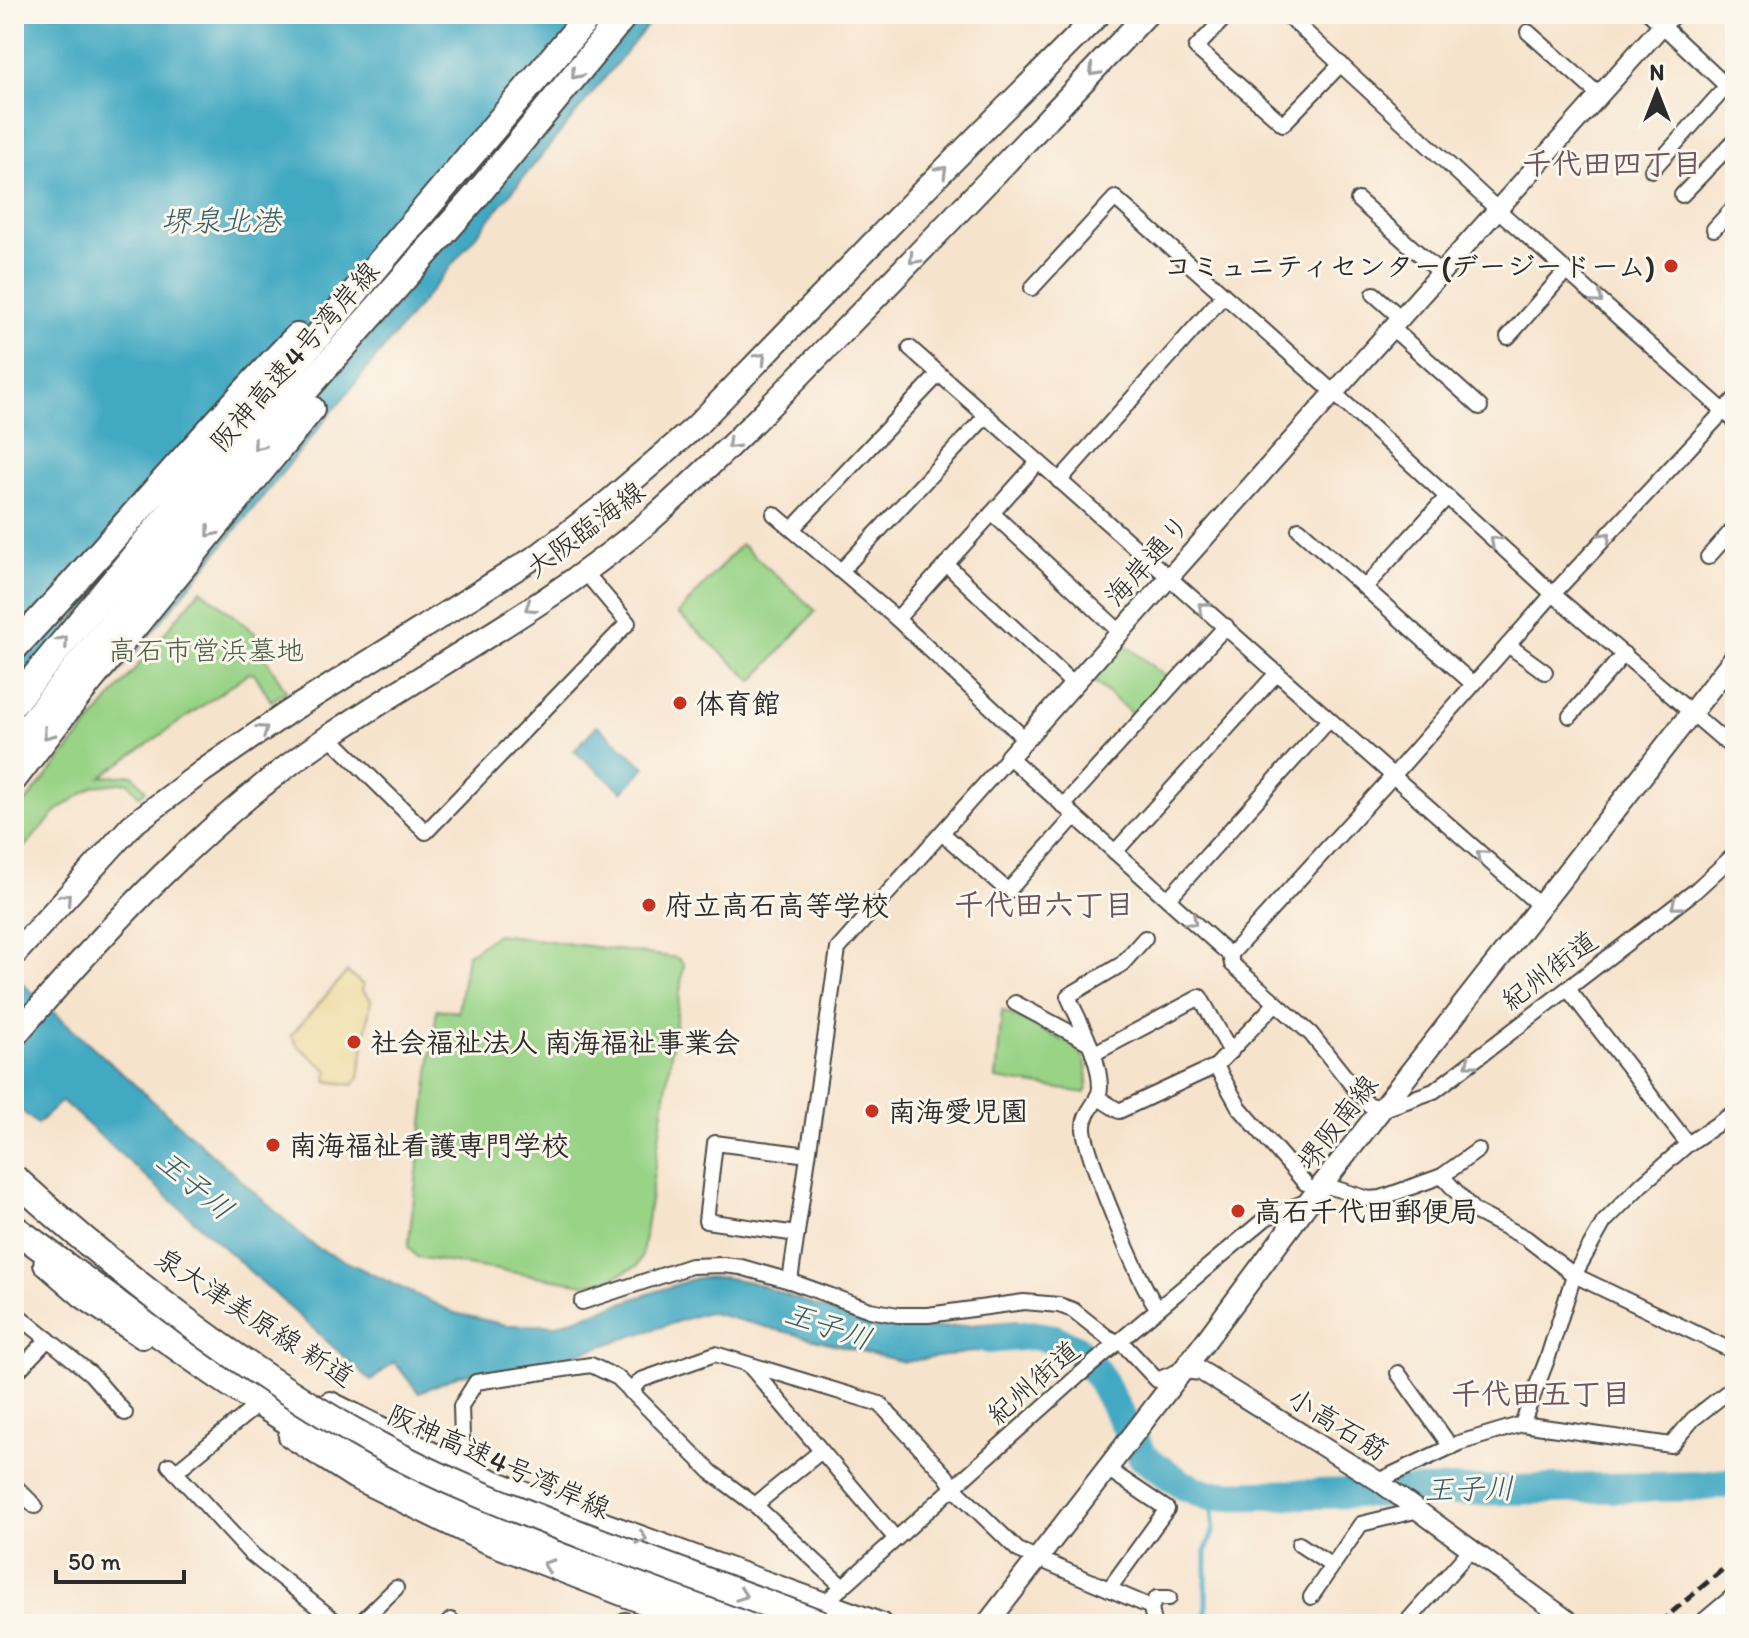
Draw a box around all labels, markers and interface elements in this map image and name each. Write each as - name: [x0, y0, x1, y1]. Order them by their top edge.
- north arrow: [1617, 52, 1697, 132]
- text: N: [1650, 59, 1664, 86]
- one-way arrow: [1089, 61, 1103, 76]
- one-way arrow: [571, 65, 586, 79]
- district label: 千代田四丁目: [1522, 145, 1702, 182]
- one-way arrow: [933, 166, 947, 180]
- water label: 堺泉北港: [161, 202, 283, 239]
- place label: コミュニティセンター(デージードーム): [1164, 249, 1655, 283]
- one-way arrow: [909, 250, 924, 264]
- street label: 阪神高速4号湾岸線: [202, 254, 386, 458]
- marker: コミュニティセンター(デージードーム): [1662, 257, 1680, 275]
- one-way arrow: [1589, 290, 1603, 304]
- one-way arrow: [752, 353, 767, 367]
- one-way arrow: [727, 435, 741, 449]
- one-way arrow: [253, 436, 268, 451]
- street label: 大阪臨海線: [519, 473, 651, 585]
- street label: 海岸通り: [1097, 507, 1197, 613]
- one-way arrow: [207, 523, 221, 538]
- one-way arrow: [1597, 532, 1611, 546]
- one-way arrow: [1490, 536, 1505, 550]
- one-way arrow: [525, 597, 539, 612]
- one-way arrow: [1198, 602, 1213, 617]
- park label: 高石市営浜墓地: [108, 633, 304, 667]
- one-way arrow: [53, 636, 68, 650]
- place label: 体育館: [696, 686, 780, 720]
- marker: 体育館: [671, 694, 689, 712]
- one-way arrow: [43, 725, 57, 740]
- one-way arrow: [255, 725, 269, 740]
- one-way arrow: [1475, 850, 1490, 865]
- district label: 千代田六丁目: [954, 886, 1134, 923]
- place label: 府立高石高等学校: [665, 888, 889, 922]
- one-way arrow: [57, 892, 71, 907]
- marker: 府立高石高等学校: [640, 896, 658, 914]
- one-way arrow: [1670, 896, 1685, 910]
- one-way arrow: [1183, 912, 1198, 926]
- street label: 紀州街道: [1494, 923, 1604, 1017]
- place label: 社会福祉法人 南海福祉事業会: [370, 1025, 740, 1059]
- marker: 社会福祉法人 南海福祉事業会: [345, 1033, 363, 1051]
- one-way arrow: [1464, 1054, 1479, 1068]
- street label: 堺阪南線: [1289, 1067, 1385, 1177]
- place label: 南海愛児園: [888, 1094, 1028, 1128]
- marker: 南海愛児園: [863, 1102, 881, 1120]
- place label: 南海福祉看護専門学校: [289, 1128, 569, 1162]
- marker: 南海福祉看護専門学校: [264, 1136, 282, 1154]
- water label: 王子川: [149, 1142, 242, 1228]
- place label: 高石千代田郵便局: [1254, 1194, 1478, 1228]
- marker: 高石千代田郵便局: [1229, 1202, 1247, 1220]
- street label: 泉大津美原線 新道: [149, 1240, 361, 1394]
- water label: 王子川: [780, 1293, 877, 1358]
- street label: 紀州街道: [980, 1332, 1086, 1432]
- district label: 千代田五丁目: [1451, 1375, 1631, 1412]
- street label: 小高石筋: [1281, 1380, 1395, 1468]
- street label: 阪神高速4号湾岸線: [382, 1396, 616, 1526]
- water label: 王子川: [1424, 1469, 1514, 1508]
- one-way arrow: [634, 1528, 648, 1544]
- scale bar: [56, 1534, 184, 1584]
- text: 50 m: [68, 1547, 121, 1576]
- one-way arrow: [542, 1558, 556, 1575]
- one-way arrow: [734, 1585, 748, 1601]

